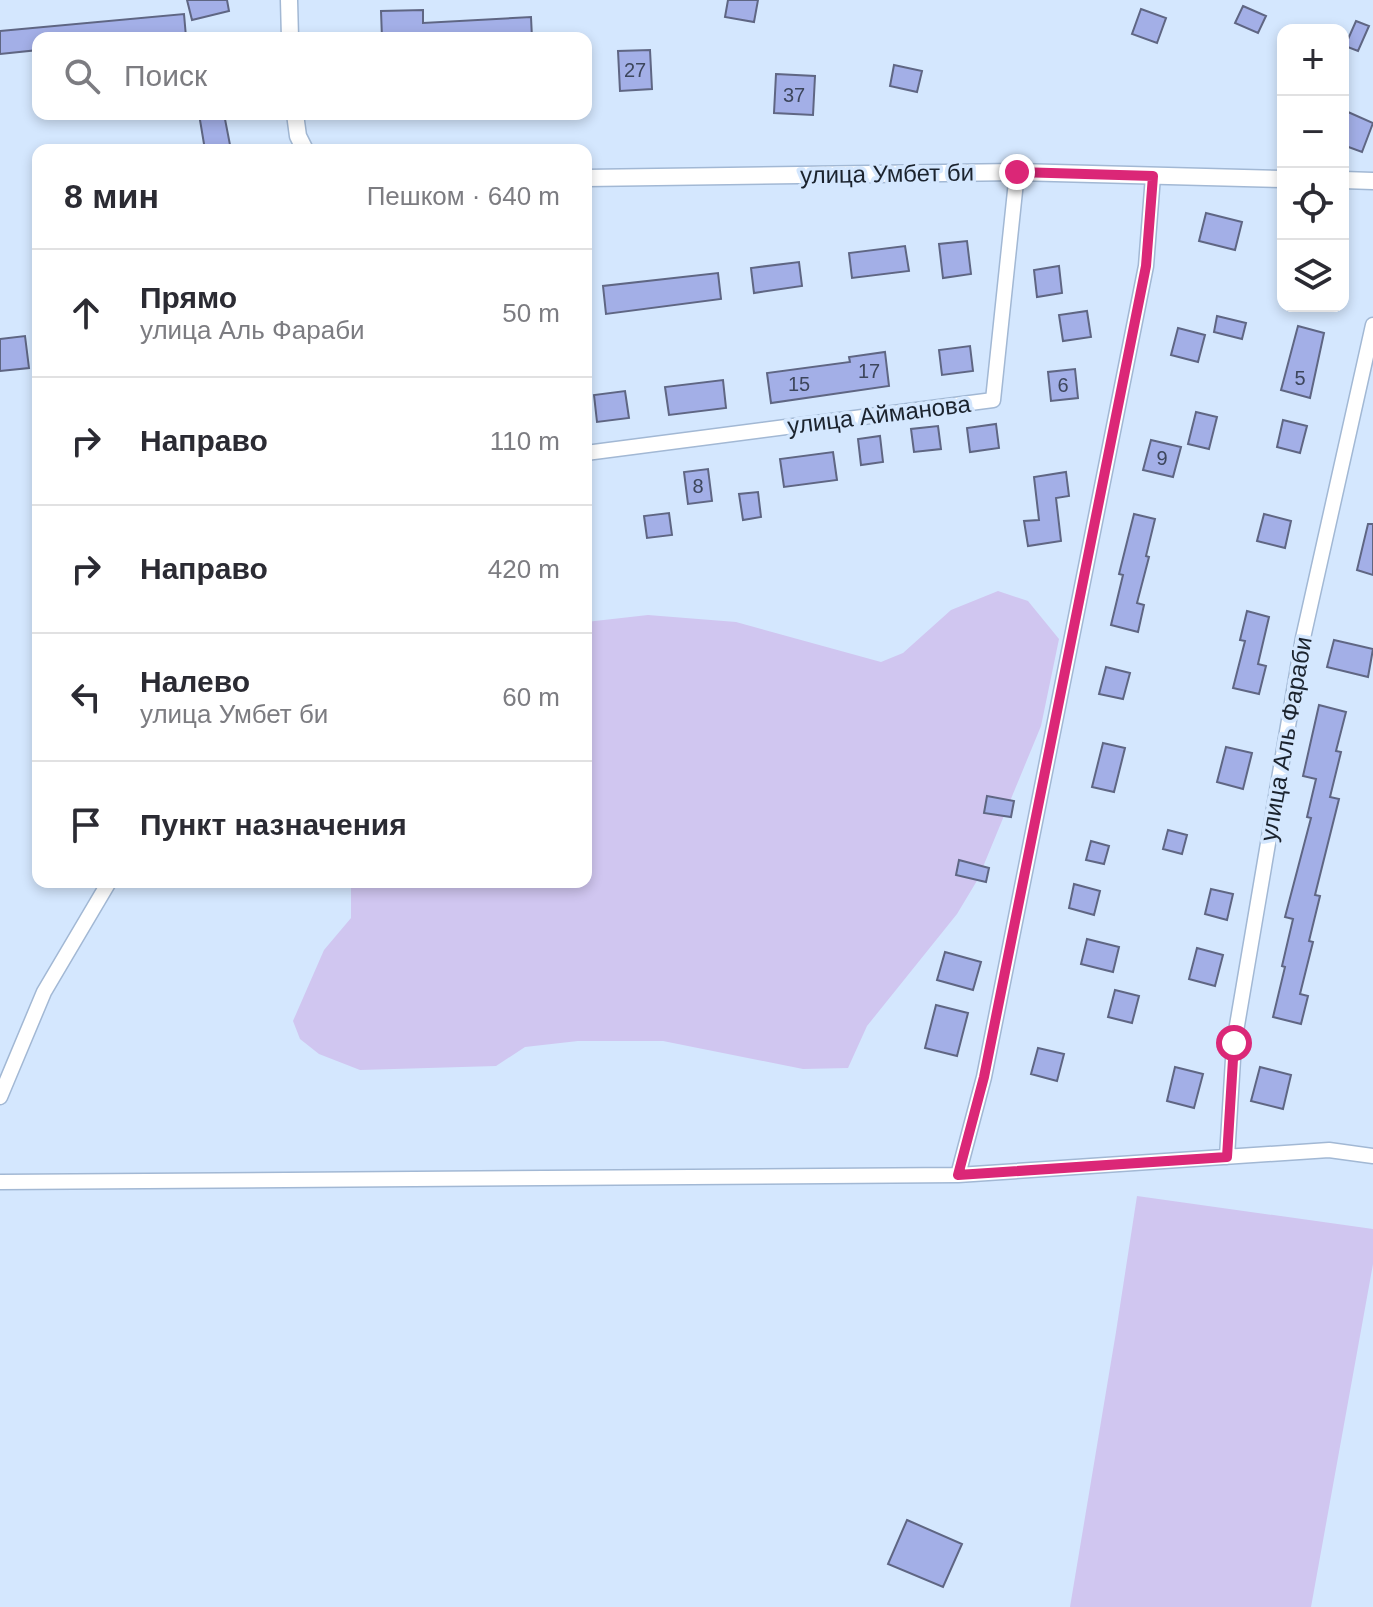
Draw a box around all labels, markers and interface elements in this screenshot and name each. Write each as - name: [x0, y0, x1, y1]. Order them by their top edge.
- map controls: [1277, 24, 1349, 312]
- button: +: [1277, 24, 1349, 96]
- search box: [32, 32, 592, 120]
- icon: search: [60, 54, 104, 98]
- text: Поиск: [124, 59, 207, 92]
- house number: 27: [624, 59, 646, 81]
- house number: 37: [783, 84, 805, 106]
- button: −: [1277, 96, 1349, 168]
- route end: [999, 154, 1035, 190]
- street label: улица Умбет би: [800, 158, 974, 189]
- button: locate: [1277, 168, 1349, 240]
- text: 8 мин: [64, 177, 159, 215]
- text: Пешком · 640 m: [367, 181, 560, 211]
- button: layers: [1277, 240, 1349, 312]
- text: Прямо: [140, 281, 237, 314]
- icon: ahead: [64, 291, 108, 335]
- text: 50 m: [502, 298, 560, 328]
- text: улица Аль Фараби: [140, 315, 365, 345]
- house number: 17: [858, 360, 880, 382]
- house number: 5: [1294, 367, 1306, 389]
- house number: 15: [788, 373, 810, 395]
- house number: 6: [1057, 374, 1069, 396]
- street label: улица Айманова: [786, 390, 973, 439]
- icon: right: [64, 419, 108, 463]
- text: Направо: [140, 424, 268, 457]
- text: 110 m: [490, 426, 560, 456]
- house number: 9: [1156, 447, 1168, 469]
- house number: 8: [692, 475, 704, 497]
- icon: right: [64, 547, 108, 591]
- text: Направо: [140, 552, 268, 585]
- text: 420 m: [488, 554, 560, 584]
- street label: улица Аль Фараби: [1254, 635, 1317, 843]
- text: Налево: [140, 665, 250, 698]
- icon: left: [64, 675, 108, 719]
- text: 60 m: [502, 682, 560, 712]
- text: улица Умбет би: [140, 699, 328, 729]
- icon: arrive: [64, 803, 108, 847]
- text: Пункт назначения: [140, 808, 407, 841]
- route start: [1216, 1025, 1252, 1061]

